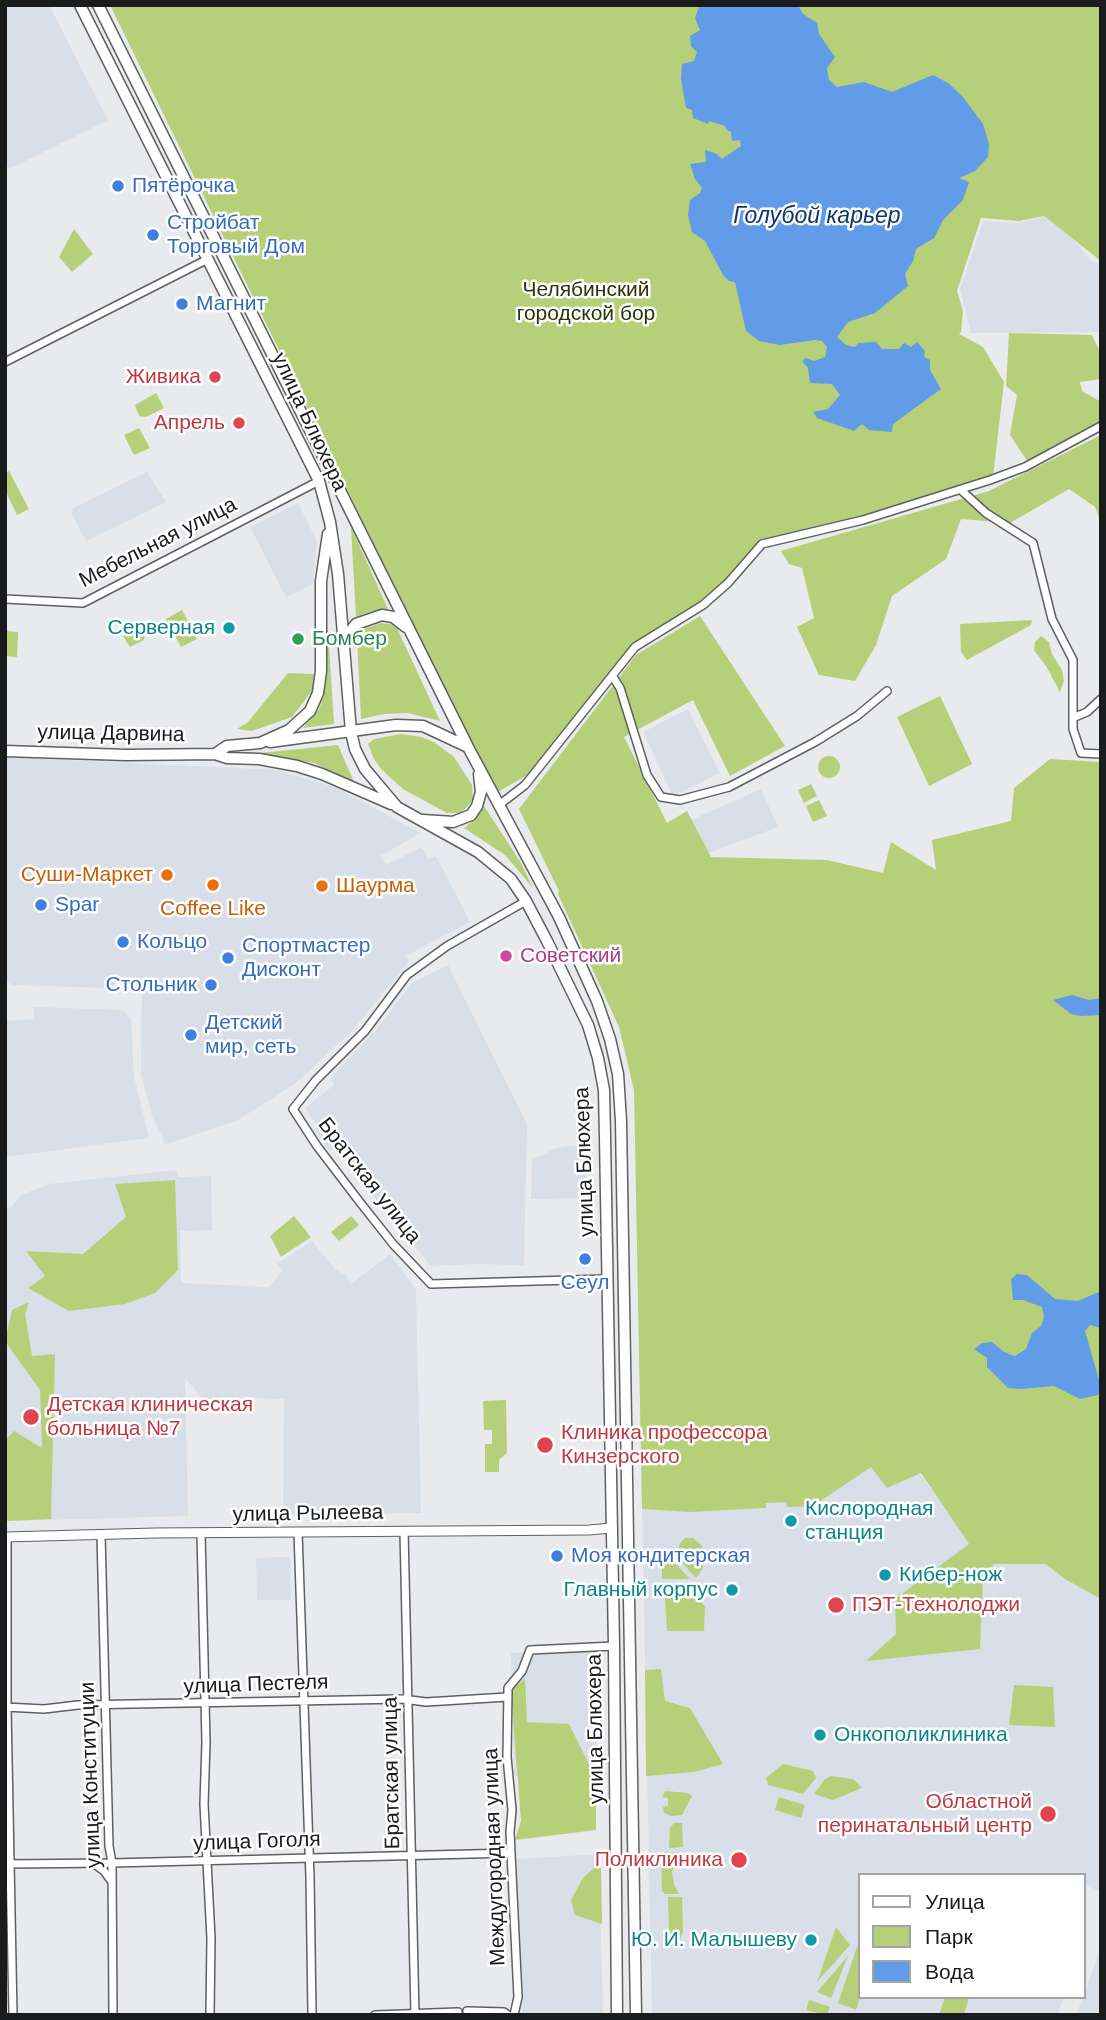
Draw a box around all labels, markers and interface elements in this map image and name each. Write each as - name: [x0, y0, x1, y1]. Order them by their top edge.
- place label: Пятёрочка: [132, 173, 235, 199]
- marker: Пятёрочка: [110, 178, 126, 194]
- water label: Голубой карьер: [733, 203, 901, 231]
- place label: Стройбат Торговый Дом: [167, 210, 305, 260]
- marker: Стройбат Торговый Дом: [145, 227, 161, 243]
- park label: Челябинский городской бор: [517, 277, 655, 327]
- place label: Магнит: [196, 291, 266, 317]
- marker: Магнит: [174, 296, 190, 312]
- street label: улица Блюхера: [266, 349, 352, 495]
- place label: Живика: [126, 364, 201, 390]
- marker: Живика: [207, 369, 223, 385]
- place label: Апрель: [154, 410, 225, 436]
- marker: Апрель: [231, 415, 247, 431]
- street label: Мебельная улица: [75, 492, 241, 594]
- place label: Серверная: [108, 615, 215, 641]
- marker: Серверная: [221, 620, 237, 636]
- place label: Бомбер: [312, 626, 387, 652]
- marker: Бомбер: [290, 631, 306, 647]
- street label: улица Дарвина: [37, 720, 185, 748]
- place label: Суши-Маркет: [21, 862, 153, 888]
- marker: Суши-Маркет: [159, 867, 175, 883]
- place label: Шаурма: [336, 873, 415, 899]
- marker: Coffee Like: [205, 877, 221, 893]
- marker: Шаурма: [314, 878, 330, 894]
- place label: Spar: [55, 892, 99, 918]
- place label: Coffee Like: [160, 896, 266, 922]
- marker: Spar: [33, 897, 49, 913]
- place label: Кольцо: [137, 929, 207, 955]
- place label: Спортмастер Дисконт: [242, 933, 370, 983]
- marker: Кольцо: [115, 934, 131, 950]
- place label: Советский: [520, 943, 621, 969]
- marker: Советский: [498, 948, 514, 964]
- marker: Спортмастер Дисконт: [220, 950, 236, 966]
- place label: Стольник: [106, 972, 197, 998]
- marker: Стольник: [203, 977, 219, 993]
- place label: Детский мир, сеть: [205, 1010, 297, 1060]
- marker: Детский мир, сеть: [183, 1027, 199, 1043]
- street label: улица Блюхера: [570, 1087, 600, 1237]
- street label: Братская улица: [312, 1113, 426, 1249]
- marker: Сеул: [577, 1251, 593, 1267]
- place label: Сеул: [561, 1270, 609, 1296]
- place label: Детская клиническая больница №7: [47, 1392, 253, 1442]
- marker: Детская клиническая больница №7: [21, 1407, 41, 1427]
- place label: Клиника профессора Кинзерского: [561, 1420, 768, 1470]
- marker: Клиника профессора Кинзерского: [535, 1435, 555, 1455]
- place label: Кислородная станция: [805, 1496, 933, 1546]
- street label: улица Рылеева: [232, 1500, 384, 1528]
- marker: Кислородная станция: [783, 1513, 799, 1529]
- place label: Моя кондитерская: [571, 1543, 750, 1569]
- marker: Моя кондитерская: [549, 1548, 565, 1564]
- place label: Кибер-нож: [899, 1562, 1002, 1588]
- marker: Кибер-нож: [877, 1567, 893, 1583]
- place label: Главный корпус: [564, 1577, 718, 1603]
- marker: Главный корпус: [724, 1582, 740, 1598]
- place label: ПЭТ-Технолоджи: [852, 1592, 1020, 1618]
- marker: ПЭТ-Технолоджи: [826, 1595, 846, 1615]
- street label: улица Блюхера: [582, 1654, 610, 1804]
- street label: улица Пестеля: [183, 1670, 329, 1700]
- street label: улица Конституции: [75, 1681, 107, 1869]
- street label: Братская улица: [378, 1696, 406, 1850]
- place label: Онкополиклиника: [834, 1722, 1008, 1748]
- marker: Онкополиклиника: [812, 1727, 828, 1743]
- street label: Междугородная улица: [479, 1748, 511, 1966]
- place label: Областной перинатальный центр: [818, 1789, 1032, 1839]
- marker: Областной перинатальный центр: [1038, 1804, 1058, 1824]
- street label: улица Гоголя: [193, 1827, 321, 1857]
- place label: Поликлиника: [595, 1847, 723, 1873]
- marker: Поликлиника: [729, 1850, 749, 1870]
- legend: [858, 1873, 1085, 1999]
- text: Улица: [925, 1890, 985, 1913]
- text: Парк: [925, 1925, 973, 1948]
- place label: Ю. И. Малышеву: [631, 1927, 797, 1953]
- marker: Ю. И. Малышеву: [803, 1932, 819, 1948]
- text: Вода: [925, 1960, 974, 1983]

